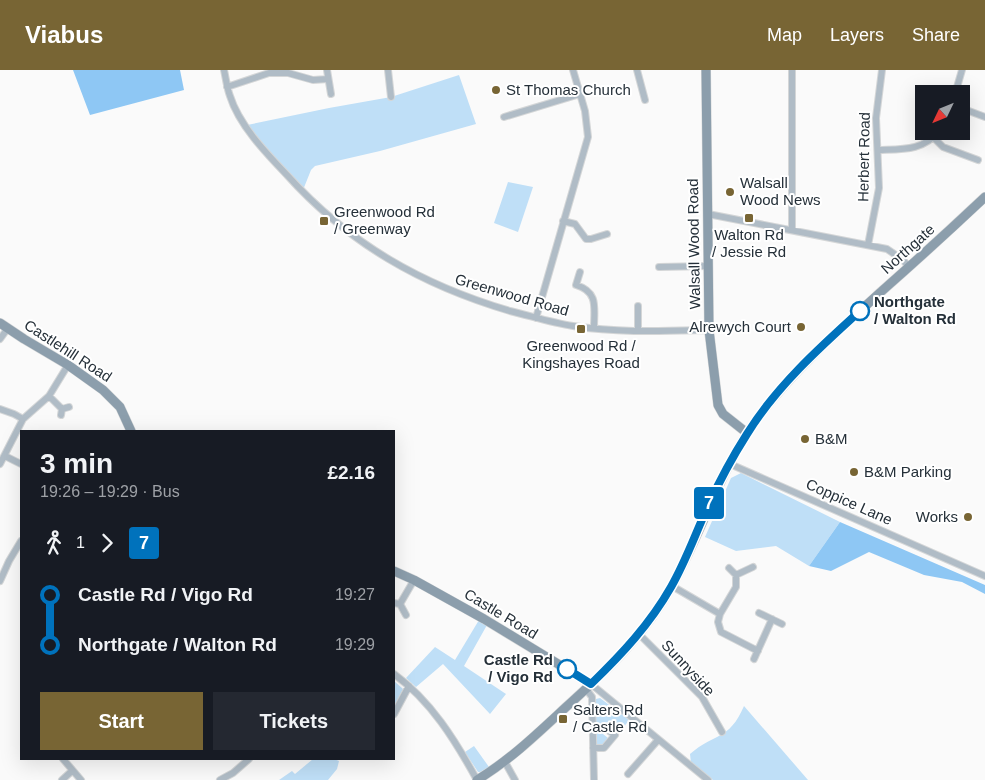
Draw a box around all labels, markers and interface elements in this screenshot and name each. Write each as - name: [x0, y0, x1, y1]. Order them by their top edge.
- text: Viabus: [25, 21, 103, 48]
- text: Map: [767, 25, 802, 45]
- text: Layers: [830, 25, 884, 45]
- text: Share: [912, 25, 960, 45]
- place label: St Thomas Church: [506, 81, 631, 98]
- marker: St Thomas Church: [490, 84, 502, 96]
- north arrow: [915, 85, 970, 140]
- map controls: [915, 85, 970, 140]
- street label: Herbert Road: [854, 112, 873, 202]
- place label: Walsall Wood News: [740, 174, 821, 208]
- street label: Walsall Wood Road: [684, 178, 703, 310]
- marker: Walsall Wood News: [724, 186, 736, 198]
- place label: Greenwood Rd / Greenway: [334, 203, 435, 237]
- marker: Walton Rd / Jessie Rd: [743, 212, 755, 224]
- marker: Greenwood Rd / Greenway: [318, 215, 330, 227]
- street label: Northgate: [878, 220, 938, 277]
- place label: Walton Rd / Jessie Rd: [712, 226, 786, 260]
- street label: Greenwood Road: [453, 270, 571, 319]
- place label: Northgate / Walton Rd: [874, 293, 956, 327]
- marker: Northgate / Walton Rd: [850, 301, 870, 321]
- street label: Castlehill Road: [21, 316, 115, 385]
- place label: Alrewych Court: [689, 318, 792, 335]
- marker: Alrewych Court: [795, 321, 807, 333]
- marker: Greenwood Rd / Kingshayes Road: [575, 323, 587, 335]
- place label: Greenwood Rd / Kingshayes Road: [522, 337, 640, 371]
- place label: B&M: [815, 430, 848, 447]
- marker: B&M: [799, 433, 811, 445]
- text: 3 min: [40, 448, 113, 479]
- text: £2.16: [327, 462, 375, 483]
- place label: B&M Parking: [864, 463, 952, 480]
- marker: B&M Parking: [848, 466, 860, 478]
- street label: Coppice Lane: [803, 475, 895, 528]
- text: 19:26 – 19:29 · Bus: [40, 483, 180, 500]
- line badge: 7: [693, 487, 725, 519]
- text: 7: [704, 493, 714, 513]
- place label: Works: [916, 508, 958, 525]
- marker: Works: [962, 511, 974, 523]
- icon: walk: [40, 529, 68, 557]
- icon: forward: [93, 529, 121, 557]
- text: 7: [139, 533, 149, 553]
- text: 1: [76, 534, 85, 551]
- text: Castle Rd / Vigo Rd: [78, 584, 253, 605]
- street label: Castle Road: [462, 585, 541, 642]
- text: 19:27: [335, 586, 375, 603]
- text: Northgate / Walton Rd: [78, 634, 277, 655]
- text: 19:29: [335, 636, 375, 653]
- street label: Sunnyside: [658, 636, 718, 699]
- place label: Castle Rd / Vigo Rd: [484, 651, 553, 685]
- marker: Castle Rd / Vigo Rd: [557, 659, 577, 679]
- button: Start: [40, 692, 203, 750]
- button: Tickets: [213, 692, 375, 750]
- place label: Salters Rd / Castle Rd: [573, 701, 647, 735]
- marker: Salters Rd / Castle Rd: [557, 713, 569, 725]

